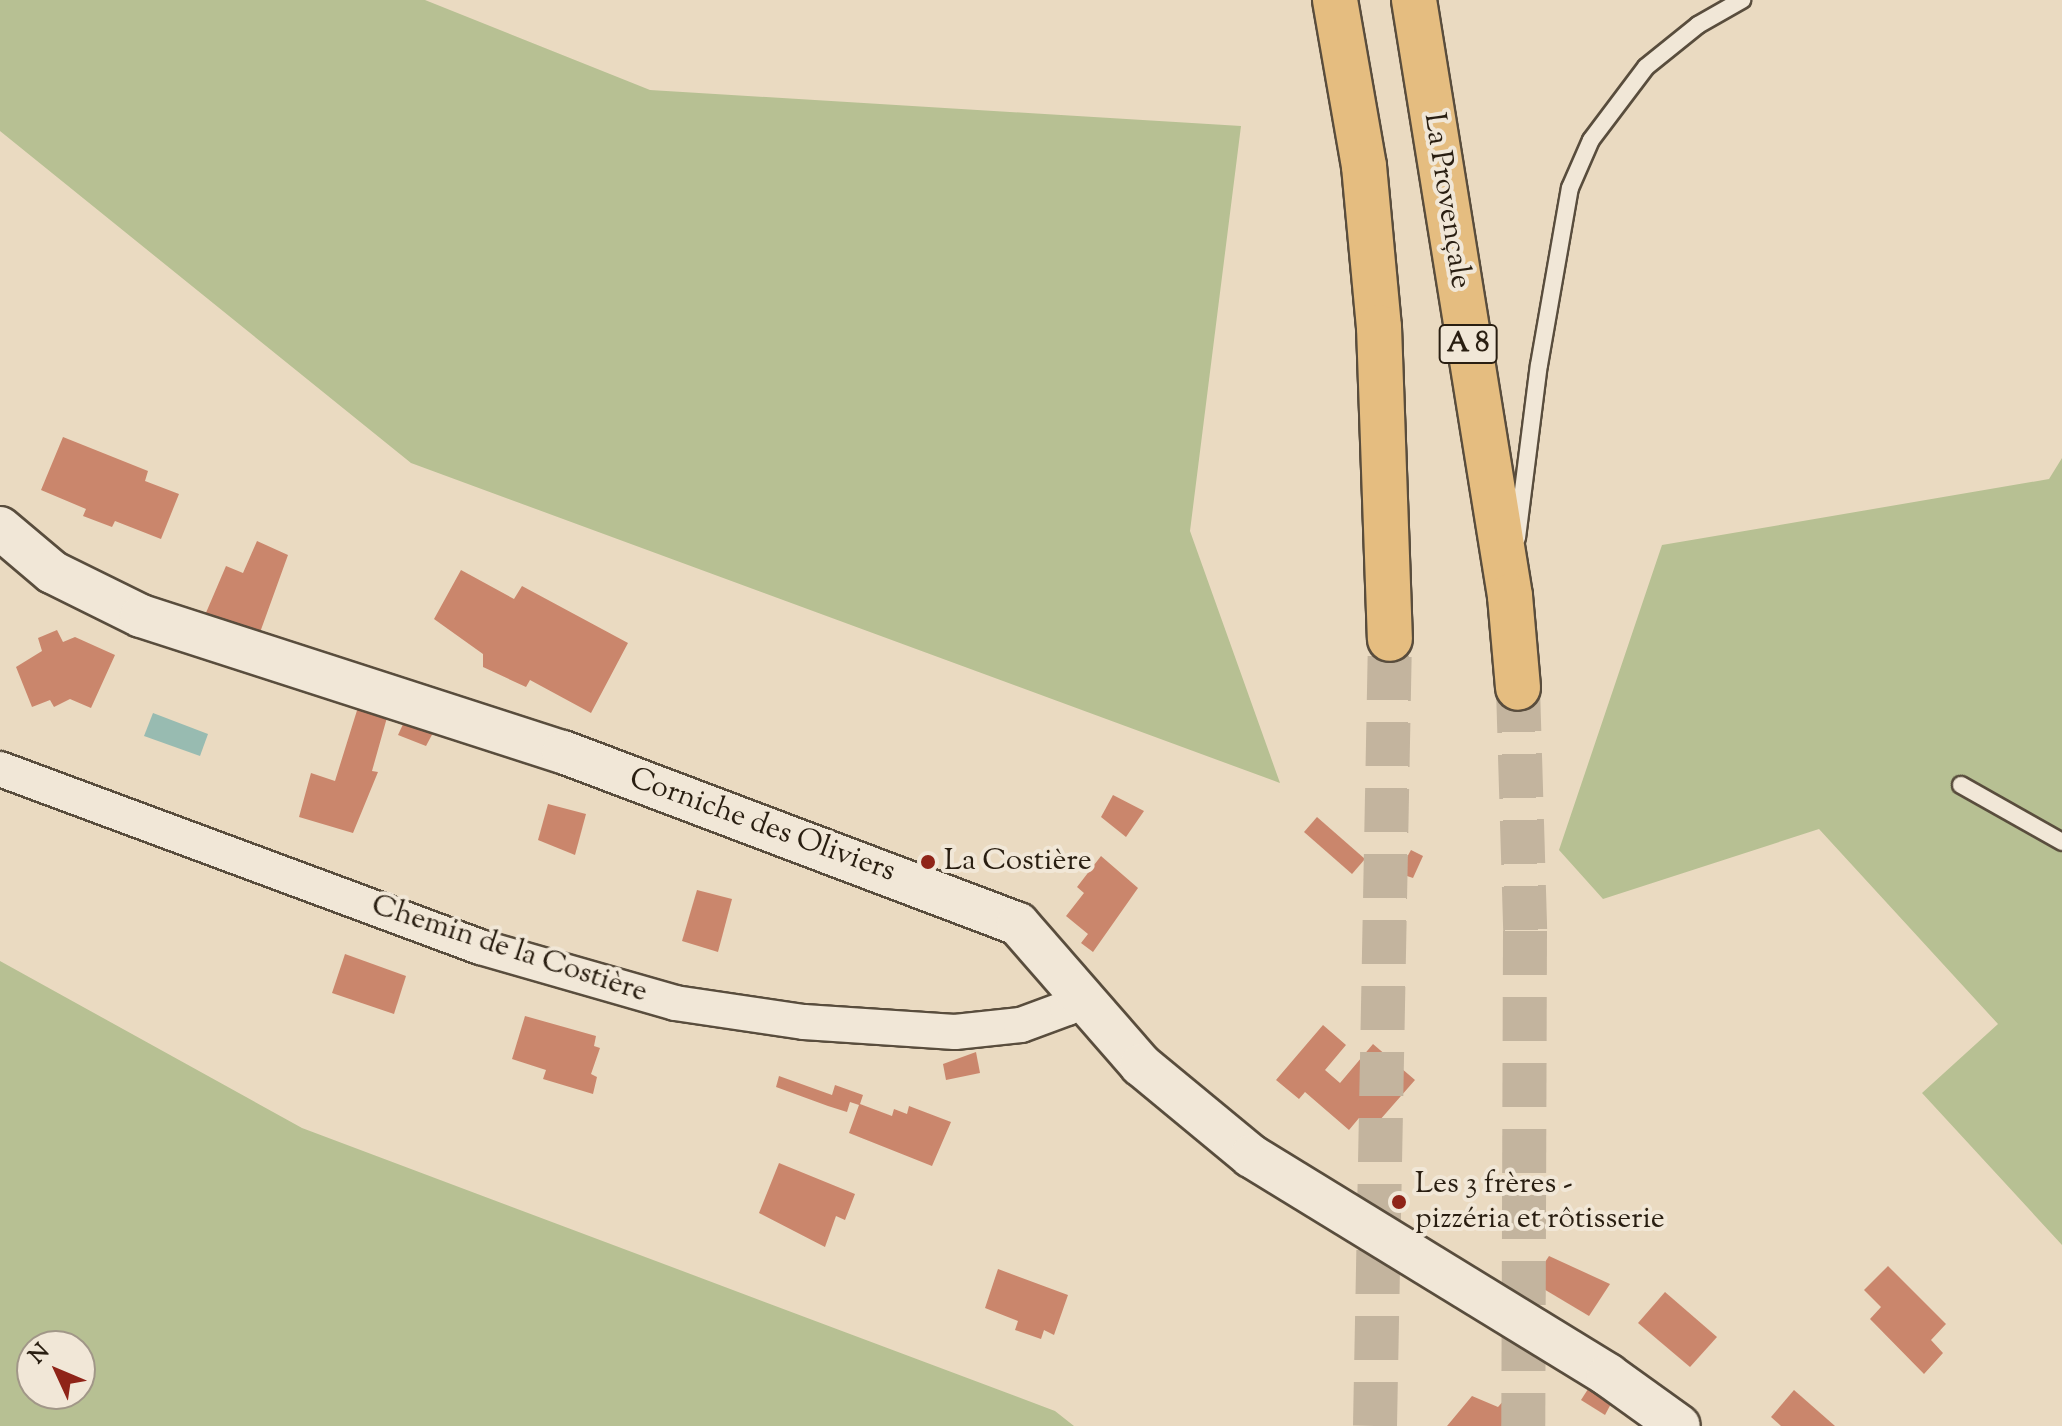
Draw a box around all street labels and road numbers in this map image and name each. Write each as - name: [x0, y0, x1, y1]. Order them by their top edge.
- street label: La Provençale: [1414, 111, 1478, 291]
- road number: A 8: [1438, 320, 1498, 368]
- street label: Corniche des Oliviers: [624, 761, 900, 891]
- street label: Chemin de la Costière: [367, 888, 651, 1012]

